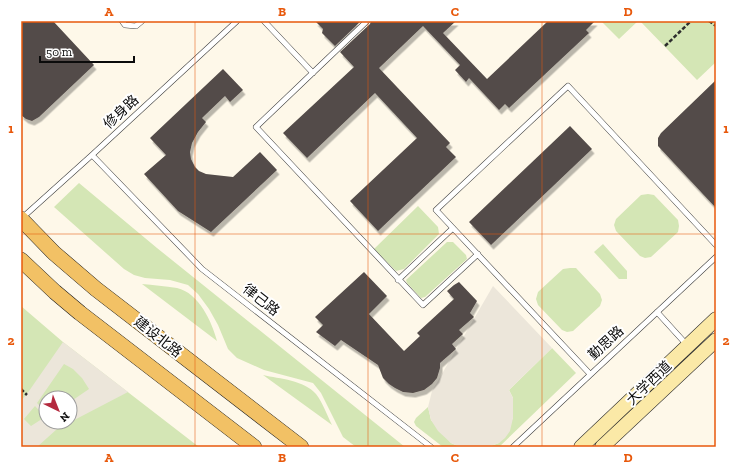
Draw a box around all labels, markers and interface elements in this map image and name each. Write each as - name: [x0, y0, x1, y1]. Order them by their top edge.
- text: A: [105, 4, 114, 19]
- text: B: [278, 4, 286, 19]
- text: C: [451, 4, 459, 19]
- text: D: [623, 4, 633, 19]
- scale bar: [40, 38, 134, 64]
- text: 50 m: [46, 45, 73, 59]
- street label: 修身路: [100, 91, 142, 133]
- text: 1: [8, 121, 14, 136]
- text: 1: [723, 121, 729, 136]
- street label: 律己路: [239, 280, 283, 320]
- street label: 建设北路: [131, 313, 185, 361]
- street label: 勤思路: [585, 322, 627, 364]
- text: 2: [8, 333, 15, 348]
- text: 2: [723, 333, 730, 348]
- street label: 大学西道: [623, 357, 675, 409]
- north arrow: [38, 390, 78, 430]
- text: N: [57, 409, 72, 425]
- text: A: [105, 450, 114, 465]
- text: B: [278, 450, 286, 465]
- text: C: [451, 450, 459, 465]
- text: D: [623, 450, 633, 465]

